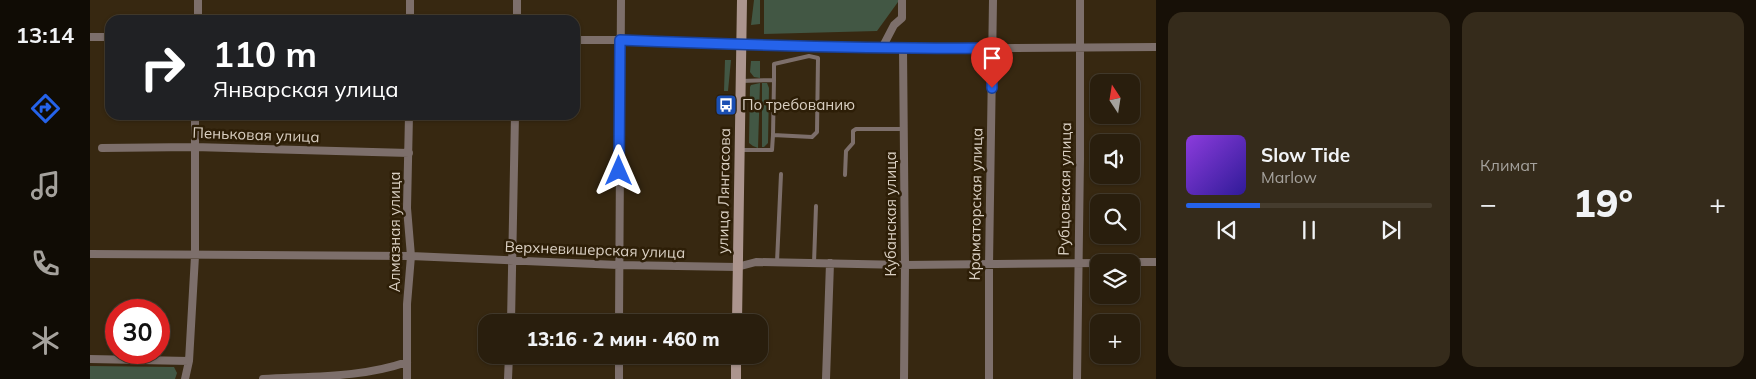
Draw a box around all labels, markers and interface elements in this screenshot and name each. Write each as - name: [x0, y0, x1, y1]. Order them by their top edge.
- text: 13:14: [16, 21, 74, 49]
- text: 110 m: [213, 32, 317, 76]
- icon: right: [130, 35, 195, 100]
- pin: [971, 37, 1013, 88]
- icon: arrive: [978, 44, 1006, 72]
- north arrow: [1090, 74, 1140, 124]
- map controls: [1090, 74, 1140, 364]
- text: Январская улица: [213, 75, 399, 103]
- icon: directions: [28, 91, 63, 126]
- bus stop icon: По требованию: [714, 93, 738, 117]
- place label: По требованию: [742, 95, 855, 114]
- street label: Рубцовская улица: [1054, 122, 1075, 256]
- street label: Пеньковая улица: [192, 123, 320, 146]
- street label: Краматорская улица: [965, 127, 986, 281]
- street label: улица Лянгасова: [713, 128, 734, 254]
- button: sound: [1090, 134, 1140, 184]
- text: Slow Tide: [1261, 143, 1350, 167]
- position arrow: [592, 144, 644, 196]
- street label: Кубанская улица: [881, 151, 900, 277]
- text: Климат: [1480, 155, 1537, 175]
- text: Marlow: [1261, 167, 1317, 187]
- icon: music: [28, 168, 63, 203]
- street label: Алмазная улица: [385, 172, 404, 292]
- text: 19°: [1573, 179, 1633, 227]
- text: −: [1480, 186, 1497, 221]
- text: +: [1709, 186, 1726, 221]
- button: search: [1090, 194, 1140, 244]
- icon: previous: [1213, 216, 1241, 244]
- icon: pause: [1295, 216, 1323, 244]
- icon: next: [1377, 216, 1405, 244]
- street label: Верхневишерская улица: [504, 237, 686, 262]
- icon: phone: [28, 246, 63, 281]
- button: layers: [1090, 254, 1140, 304]
- speed limit sign: 30: [105, 299, 170, 364]
- button: +: [1090, 314, 1140, 364]
- icon: climate: [28, 323, 63, 358]
- text: 13:16 · 2 мин · 460 m: [526, 327, 720, 351]

